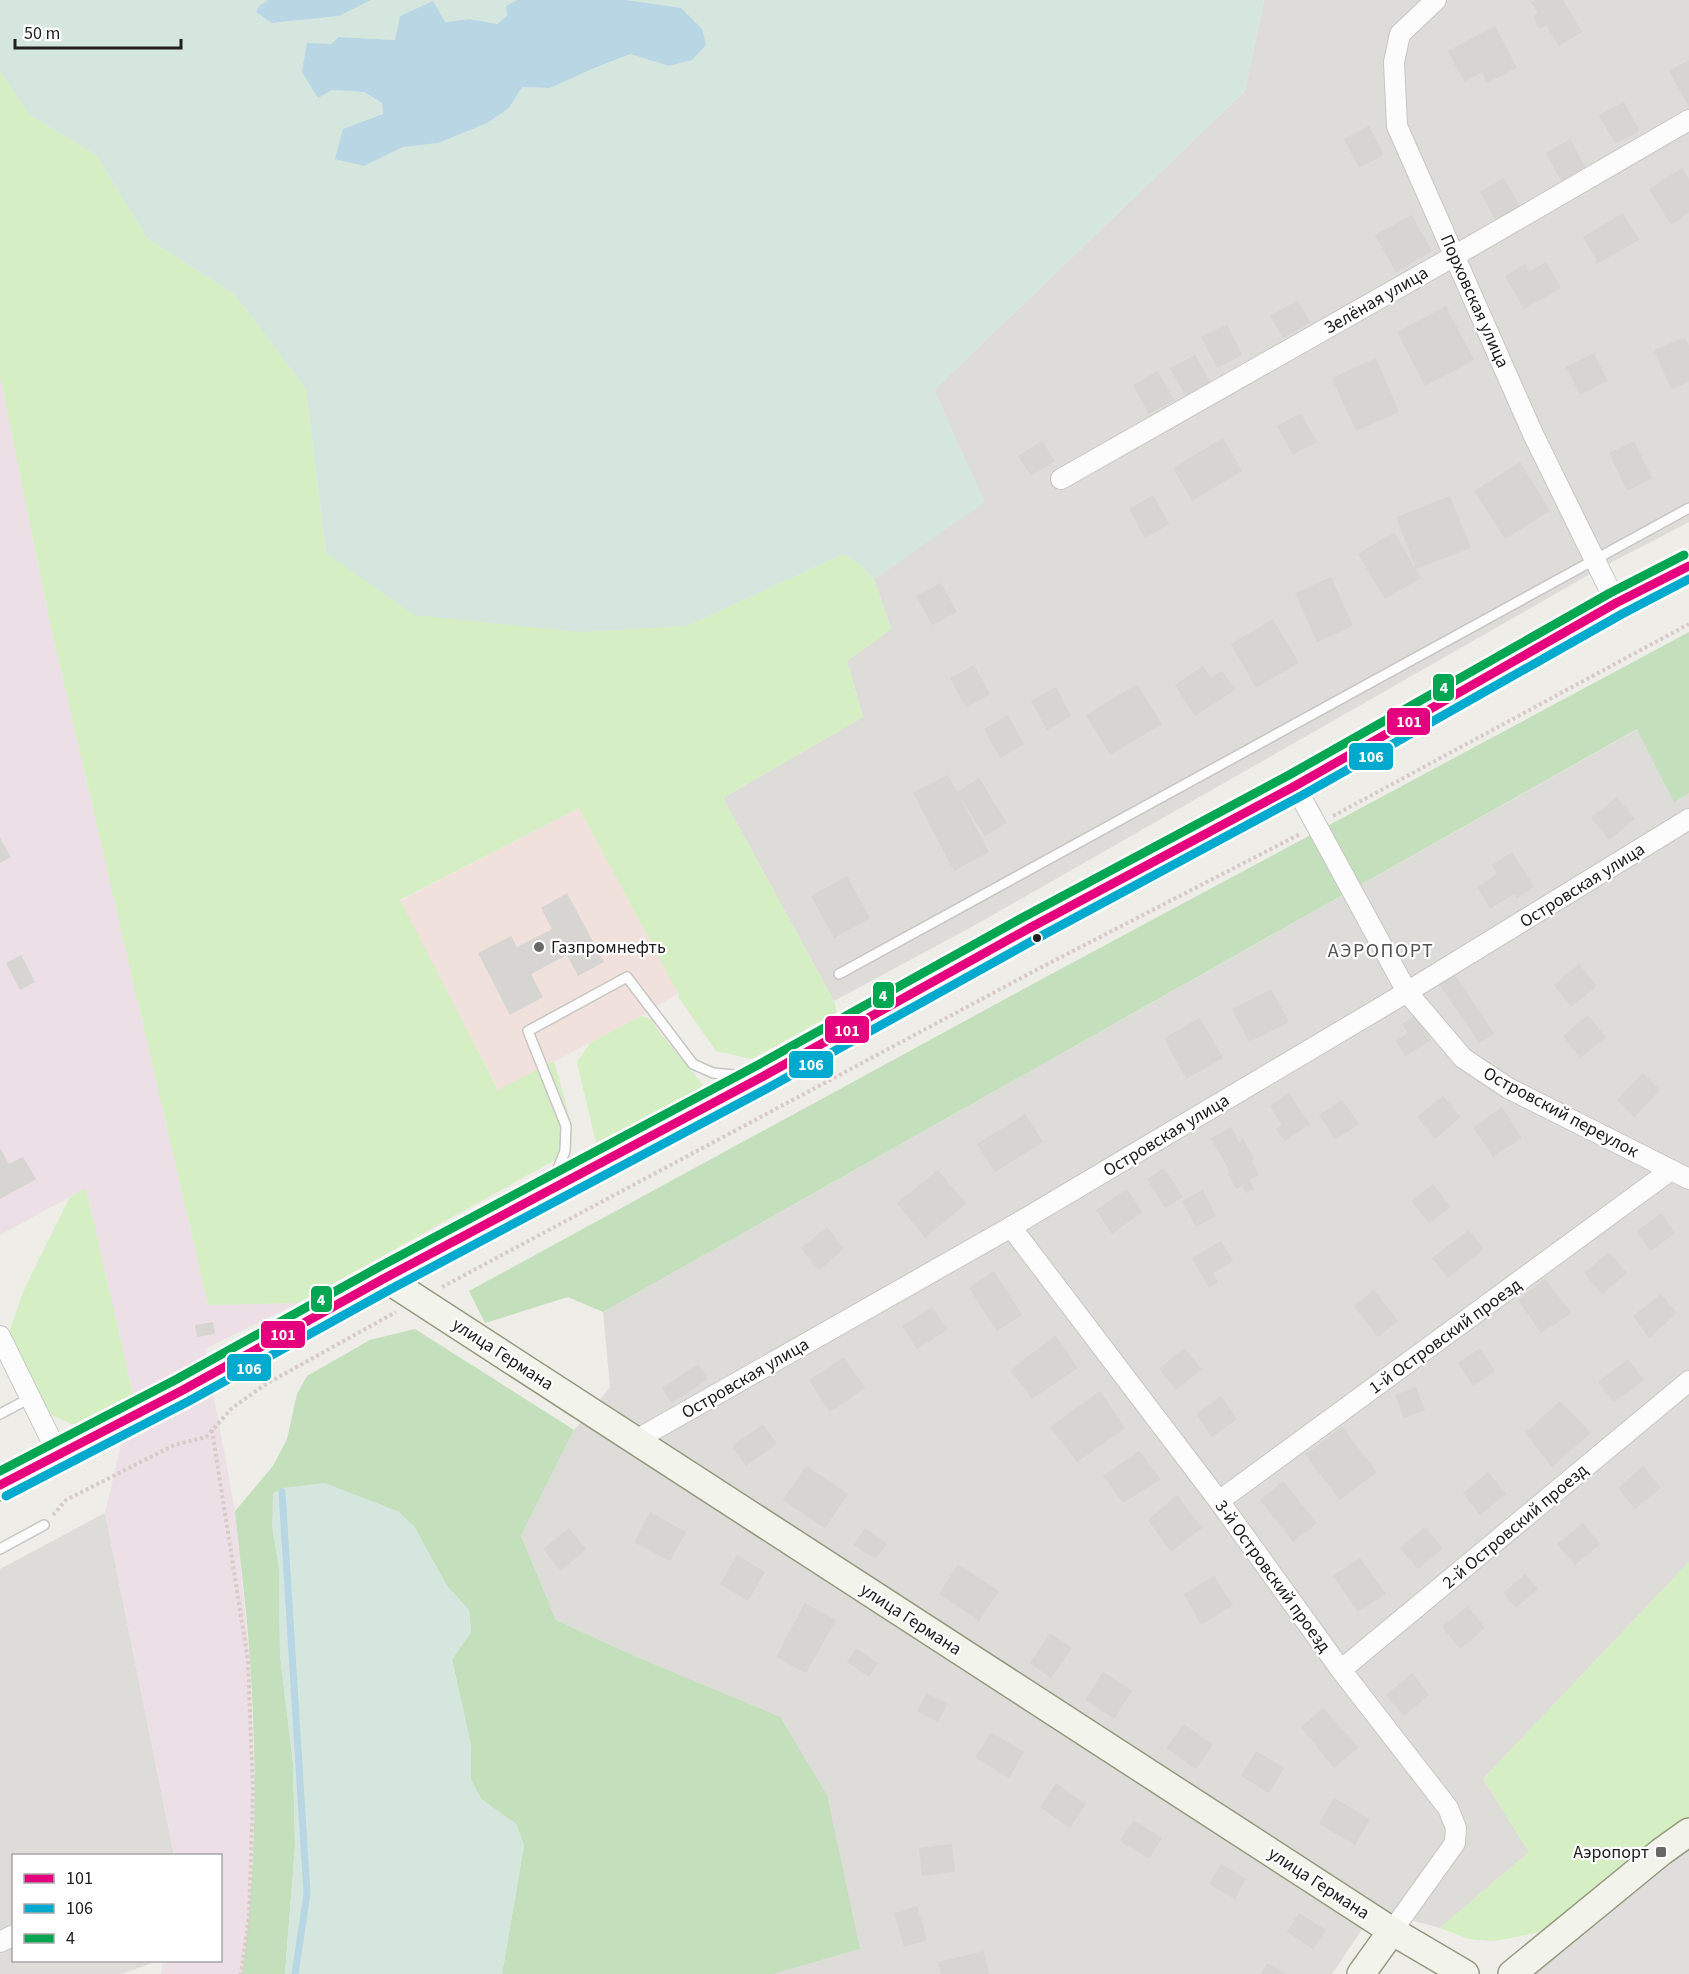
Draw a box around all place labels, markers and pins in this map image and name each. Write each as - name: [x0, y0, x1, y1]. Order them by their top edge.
- unlabelled marker: [1031, 932, 1043, 944]
- place label: Газпромнефть: [551, 935, 666, 960]
- marker: Газпромнефть: [532, 940, 546, 954]
- place label: Аэропорт: [1573, 1840, 1649, 1865]
- marker: Аэропорт: [1654, 1845, 1668, 1859]

